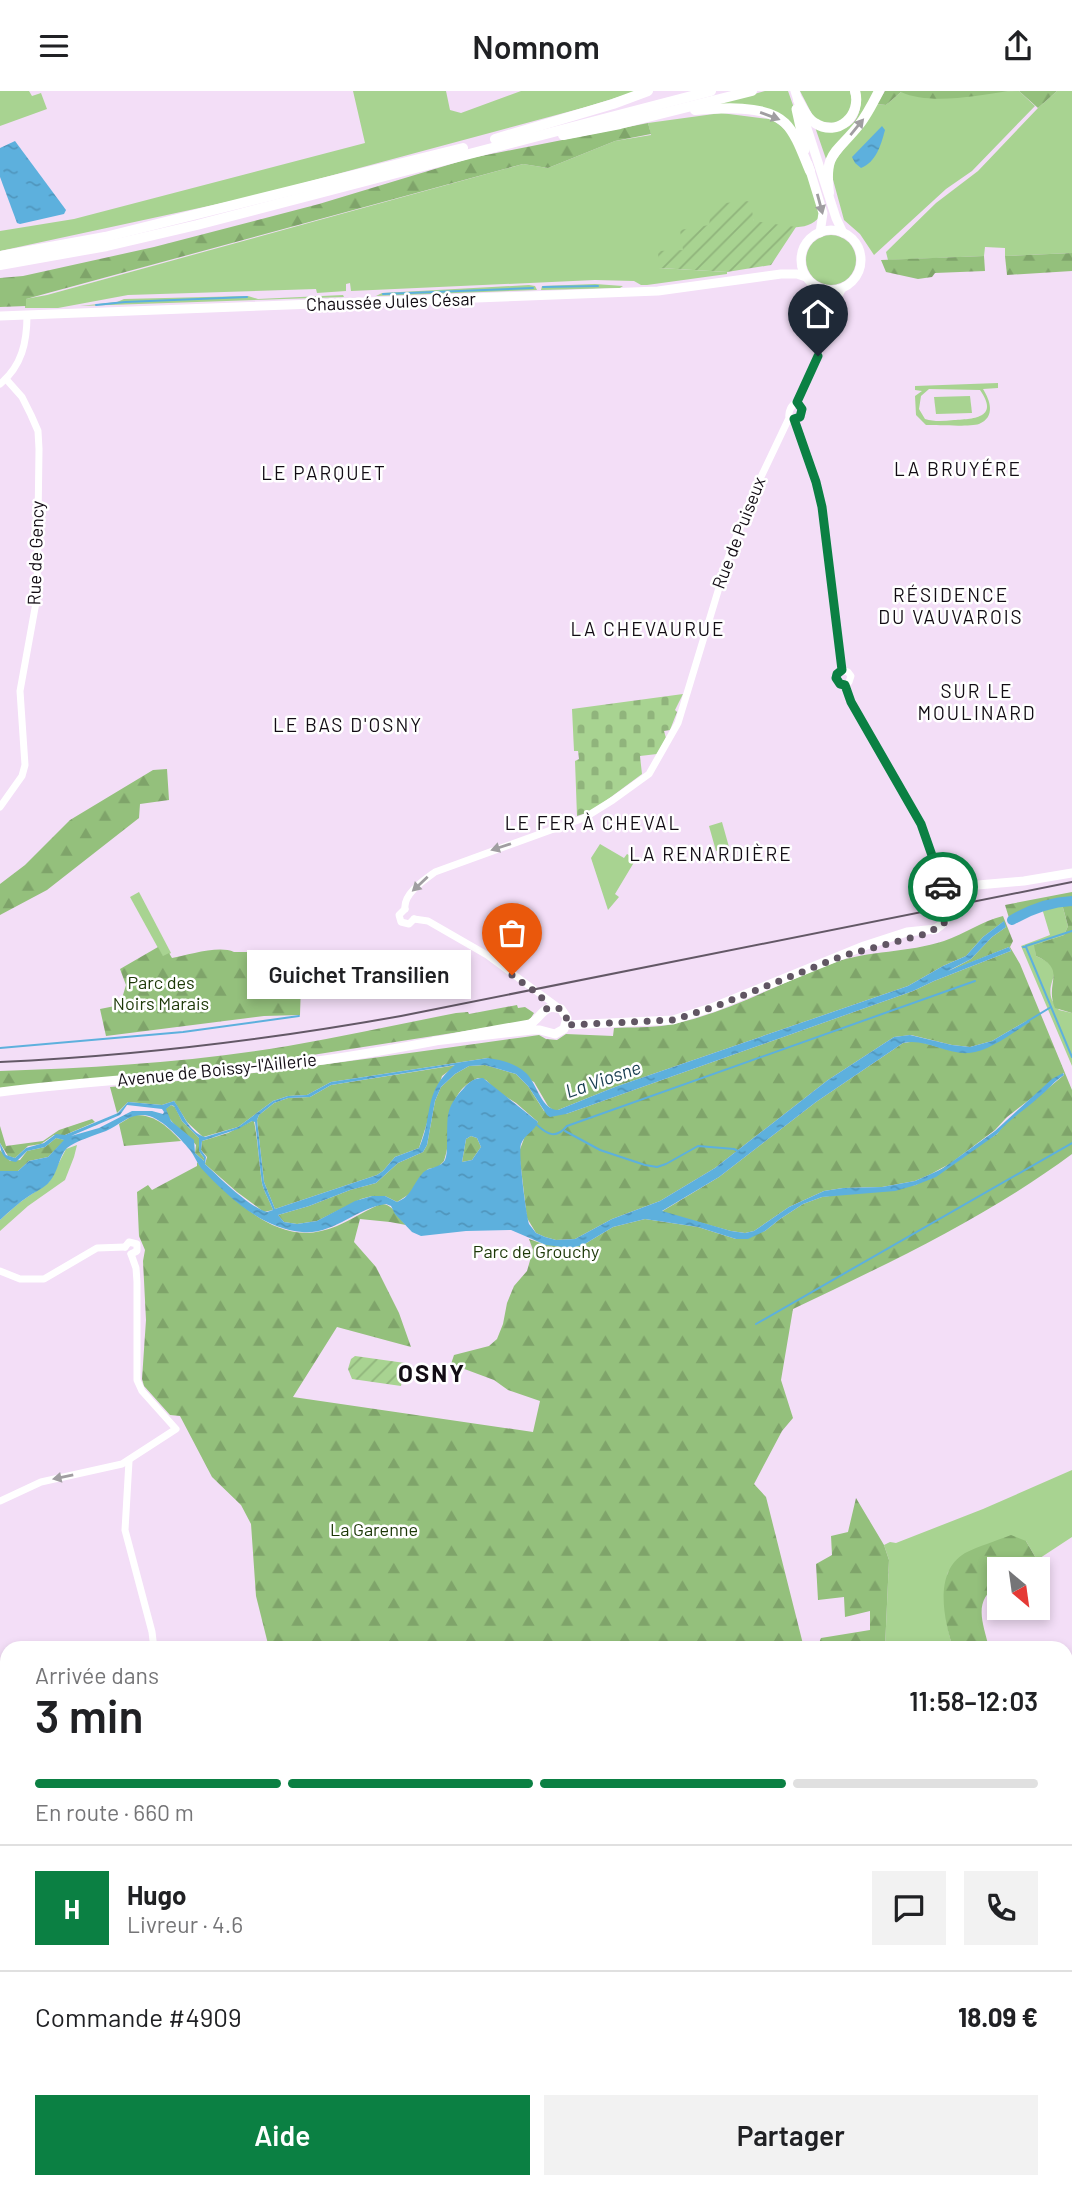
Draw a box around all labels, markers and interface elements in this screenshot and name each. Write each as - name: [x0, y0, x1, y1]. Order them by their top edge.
- icon: menu: [35, 27, 73, 65]
- text: Nomnom: [472, 27, 600, 65]
- icon: share: [999, 27, 1037, 65]
- one-way arrow: [759, 111, 780, 122]
- one-way arrow: [849, 118, 864, 136]
- one-way arrow: [816, 194, 826, 215]
- pin: [788, 284, 848, 356]
- street label: Chaussée Jules César: [306, 287, 477, 315]
- icon: home: [799, 295, 837, 333]
- district label: LA BRUYÉRE: [894, 457, 1022, 480]
- district label: LE PARQUET: [261, 461, 387, 484]
- street label: Rue de Puiseux: [707, 473, 770, 592]
- street label: Rue de Gency: [22, 500, 48, 606]
- district label: RÉSIDENCE DU VAUVAROIS: [878, 583, 1024, 628]
- district label: LA CHEVAURUE: [570, 617, 726, 640]
- district label: SUR LE MOULINARD: [917, 679, 1037, 724]
- district label: LE BAS D'OSNY: [273, 713, 423, 736]
- district label: LE FER À CHEVAL: [505, 811, 681, 834]
- one-way arrow: [490, 842, 511, 853]
- district label: LA RENARDIÈRE: [629, 842, 793, 865]
- courier: [908, 852, 978, 922]
- icon: car: [924, 868, 962, 906]
- one-way arrow: [412, 876, 429, 892]
- pin: [482, 903, 542, 975]
- icon: bag: [493, 914, 531, 952]
- callout: Guichet Transilien: [246, 951, 470, 999]
- text: Guichet Transilien: [268, 960, 450, 988]
- park label: Parc des Noirs Marais: [113, 971, 209, 1014]
- street label: Avenue de Boissy-l'Aillerie: [116, 1048, 318, 1090]
- water label: La Viosne: [562, 1055, 644, 1102]
- park label: Parc de Grouchy: [473, 1240, 599, 1262]
- district label: OSNY: [398, 1358, 466, 1387]
- one-way arrow: [52, 1472, 74, 1483]
- park label: La Garenne: [330, 1518, 418, 1540]
- north arrow: [987, 1557, 1050, 1621]
- map controls: [987, 1557, 1050, 1620]
- text: Arrivée dans: [35, 1661, 159, 1689]
- text: 11:58–12:03: [909, 1685, 1038, 1716]
- text: 3 min: [35, 1687, 144, 1742]
- text: En route · 660 m: [35, 1798, 194, 1826]
- button: chat: [872, 1871, 946, 1945]
- button: phone: [964, 1871, 1038, 1945]
- text: Hugo: [127, 1879, 186, 1910]
- text: H: [64, 1893, 80, 1924]
- text: Livreur · 4.6: [127, 1910, 243, 1938]
- text: Commande #4909: [35, 2001, 242, 2032]
- text: 18.09 €: [958, 2001, 1038, 2032]
- button: Aide: [35, 2095, 530, 2175]
- button: Partager: [544, 2095, 1038, 2175]

